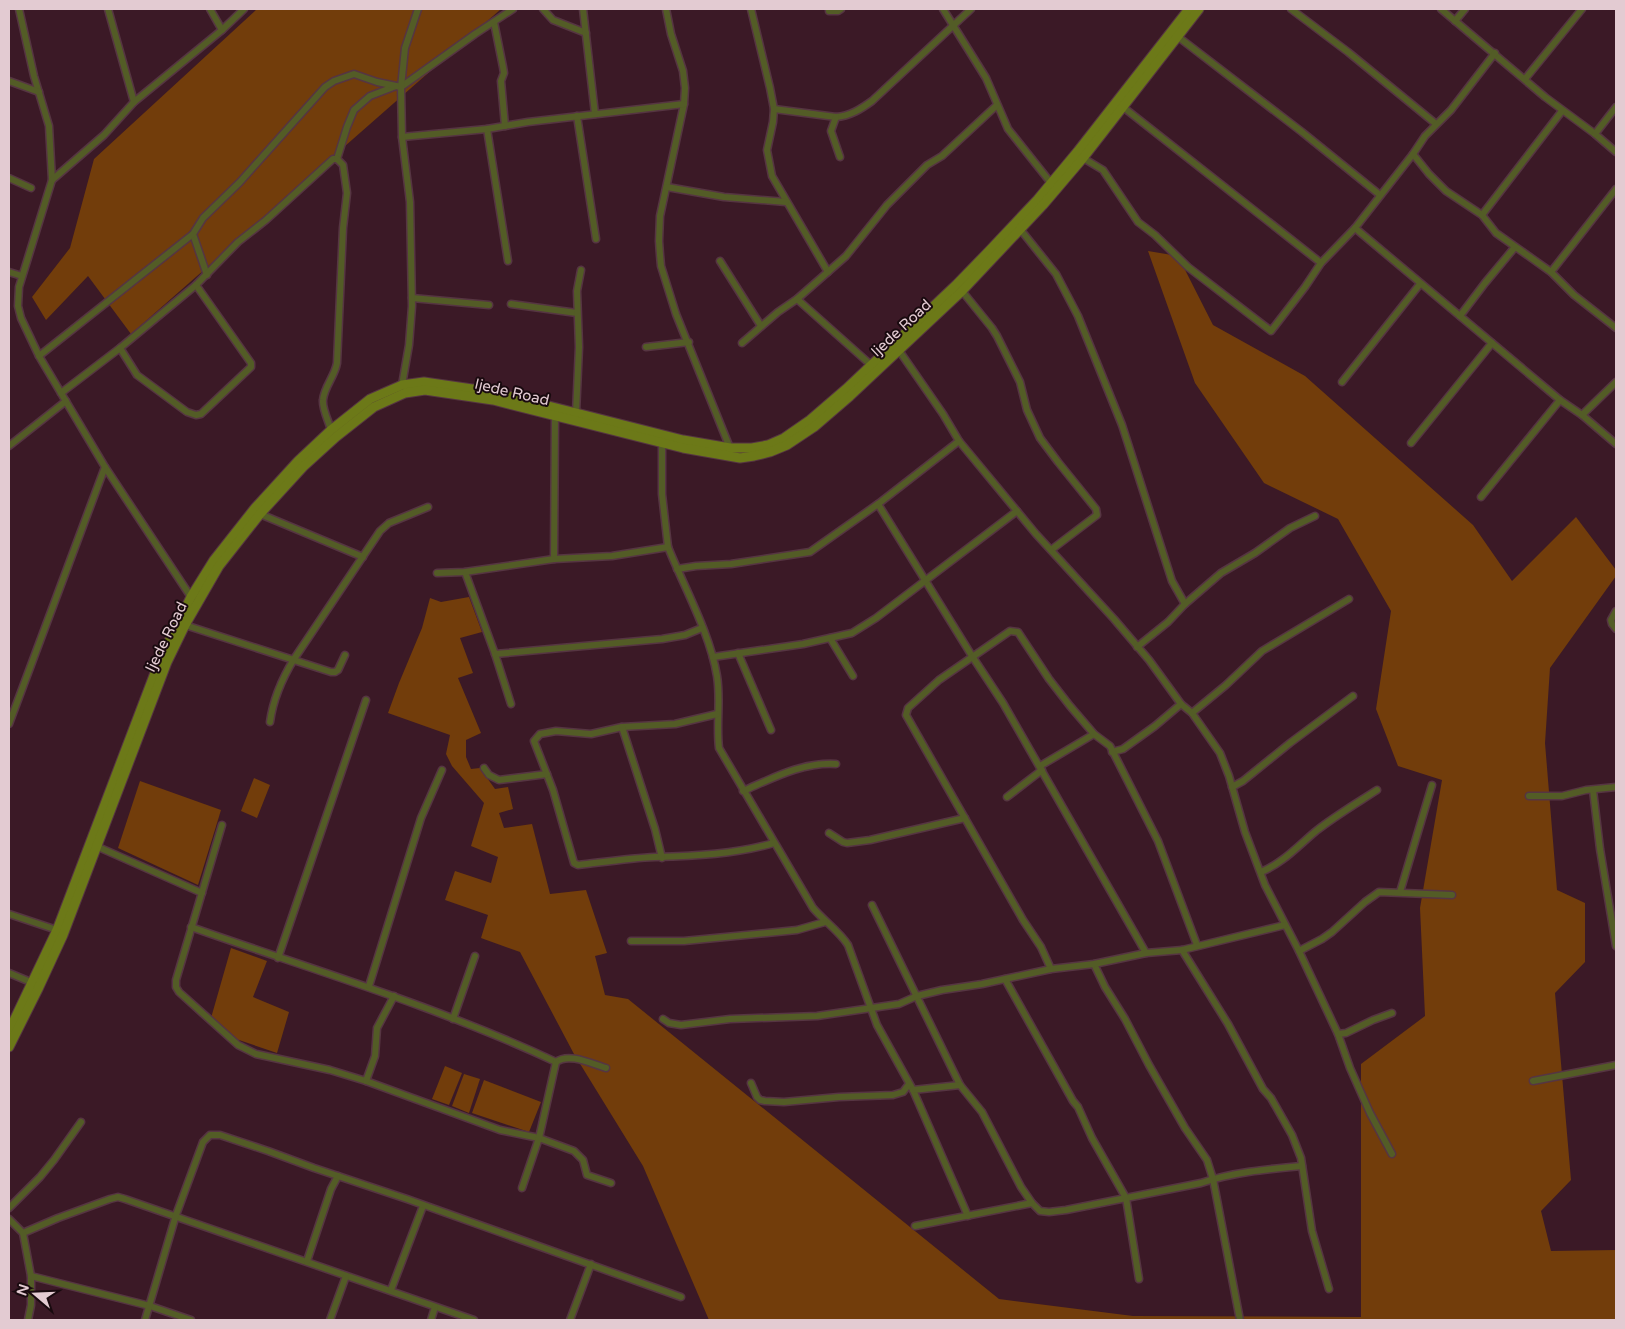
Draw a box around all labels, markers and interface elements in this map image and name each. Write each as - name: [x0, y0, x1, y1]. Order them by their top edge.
- street label: Ijede Road: [867, 296, 935, 360]
- street label: Ijede Road: [473, 375, 551, 409]
- street label: Ijede Road: [141, 599, 191, 675]
- north arrow: [10, 1269, 60, 1319]
- text: N: [13, 1282, 33, 1298]

